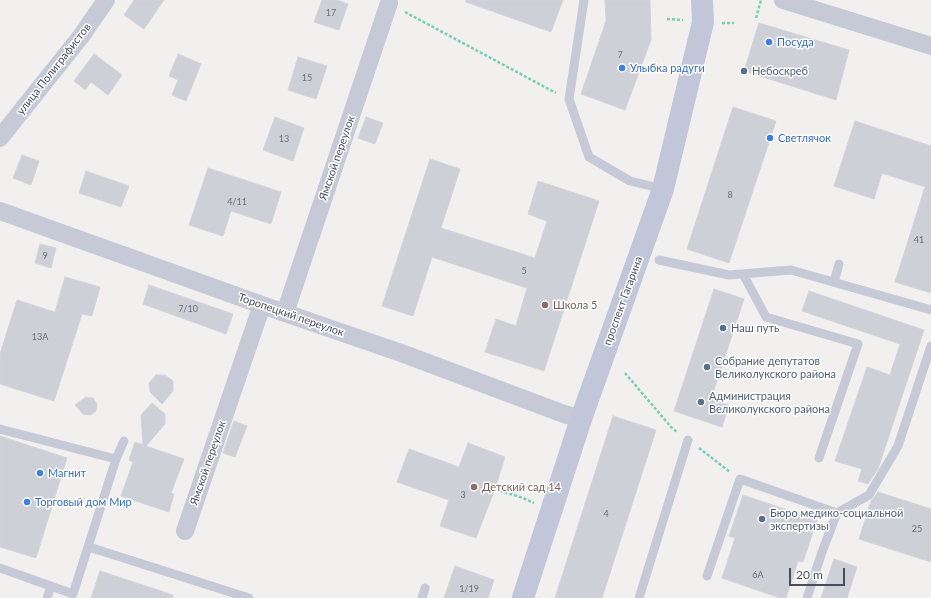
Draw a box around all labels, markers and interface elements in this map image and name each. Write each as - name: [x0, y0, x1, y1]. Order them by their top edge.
- house number: 17: [326, 8, 336, 18]
- street label: улица Полиграфистов: [14, 21, 94, 117]
- place label: Посуда: [777, 35, 814, 49]
- marker: Посуда: [764, 37, 774, 47]
- house number: 7: [617, 50, 623, 60]
- place label: Улыбка радуги: [630, 61, 705, 75]
- marker: Улыбка радуги: [617, 63, 627, 73]
- place label: Небоскреб: [752, 64, 808, 78]
- marker: Небоскреб: [739, 66, 749, 76]
- house number: 15: [302, 73, 312, 83]
- street label: Ямской переулок: [316, 114, 358, 202]
- place label: Светлячок: [778, 131, 831, 145]
- marker: Светлячок: [765, 133, 775, 143]
- house number: 13: [279, 134, 289, 144]
- house number: 8: [727, 190, 733, 200]
- house number: 4/11: [227, 197, 247, 207]
- house number: 41: [914, 235, 924, 245]
- house number: 9: [42, 251, 48, 261]
- street label: проспект Гагарина: [601, 255, 645, 347]
- house number: 5: [521, 266, 527, 276]
- street label: Торопецкий переулок: [236, 291, 346, 339]
- place label: Школа 5: [553, 298, 597, 312]
- marker: Школа 5: [540, 300, 550, 310]
- house number: 7/10: [178, 304, 198, 314]
- place label: Наш путь: [731, 321, 779, 335]
- marker: Наш путь: [718, 323, 728, 333]
- house number: 13А: [32, 332, 48, 342]
- place label: Собрание депутатов Великолукского района: [715, 354, 836, 380]
- marker: Собрание депутатов Великолукского района: [702, 362, 712, 372]
- place label: Администрация Великолукского района: [709, 389, 830, 415]
- marker: Администрация Великолукского района: [696, 397, 706, 407]
- street label: Ямской переулок: [187, 419, 229, 507]
- place label: Магнит: [48, 466, 86, 480]
- marker: Магнит: [35, 468, 45, 478]
- place label: Детский сад 14: [482, 480, 561, 494]
- marker: Детский сад 14: [469, 482, 479, 492]
- house number: 3: [460, 490, 466, 500]
- place label: Торговый дом Мир: [35, 495, 132, 509]
- marker: Торговый дом Мир: [22, 497, 32, 507]
- place label: Бюро медико-социальной экспертизы: [770, 506, 903, 532]
- house number: 4: [603, 509, 609, 519]
- marker: Бюро медико-социальной экспертизы: [757, 514, 767, 524]
- house number: 25: [912, 524, 922, 534]
- scale bar: [791, 560, 847, 586]
- text: 20 m: [796, 567, 823, 582]
- house number: 6А: [752, 570, 764, 580]
- house number: 1/19: [459, 584, 479, 594]

